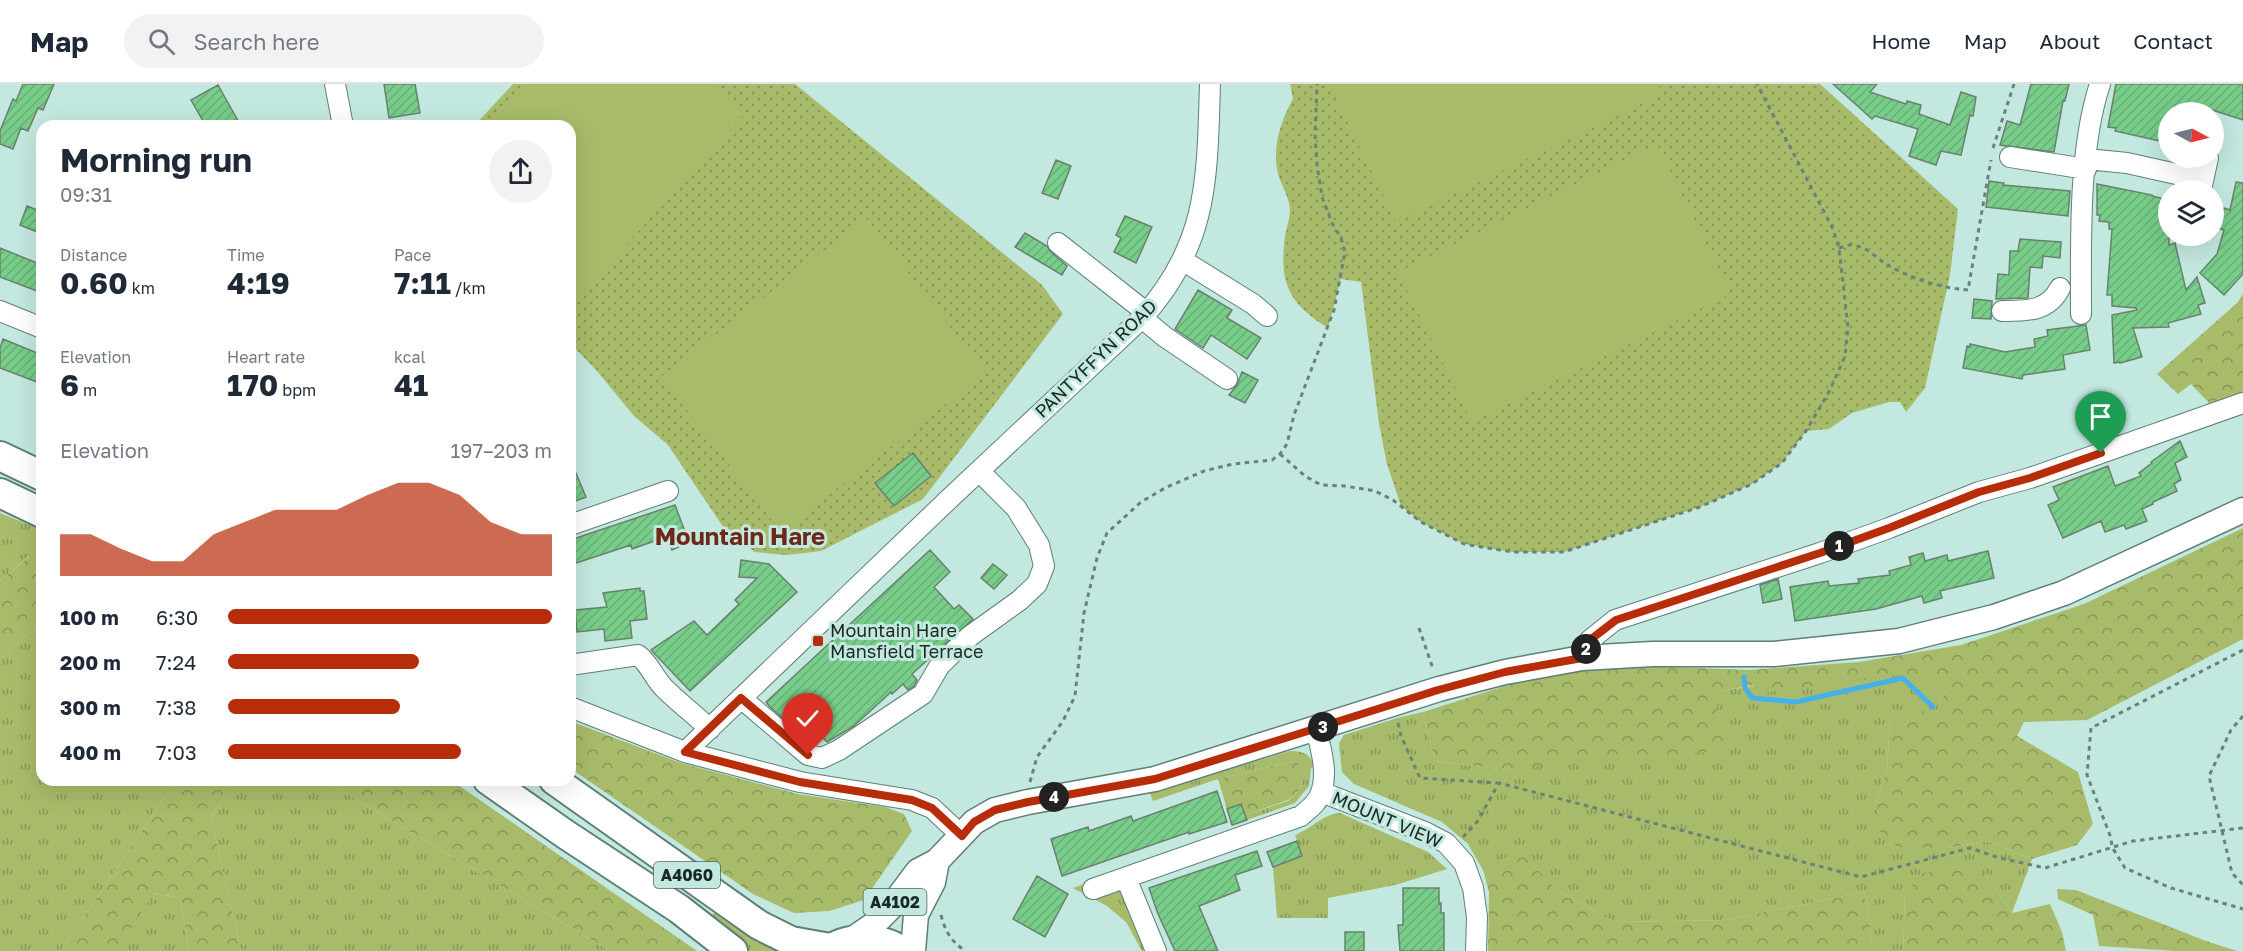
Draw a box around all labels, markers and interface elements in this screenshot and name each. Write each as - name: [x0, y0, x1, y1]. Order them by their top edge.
- search box: [124, 14, 544, 68]
- text: Map: [30, 25, 88, 58]
- icon: search: [145, 25, 178, 58]
- text: Search here: [193, 28, 319, 55]
- text: Home: [1871, 28, 1931, 54]
- text: Map: [1964, 28, 2007, 54]
- text: About: [2040, 28, 2100, 54]
- text: Contact: [2133, 28, 2213, 54]
- north arrow: [2158, 102, 2224, 168]
- map controls: [2158, 102, 2224, 246]
- text: Morning run: [60, 140, 252, 179]
- button: share: [489, 140, 552, 203]
- button: layers: [2158, 180, 2224, 246]
- text: 09:31: [60, 182, 112, 206]
- text: Distance: [60, 245, 127, 265]
- text: Time: [227, 245, 265, 265]
- text: Pace: [394, 245, 431, 265]
- text: 0.60: [60, 265, 128, 301]
- text: 4:19: [227, 265, 290, 301]
- text: 7:11: [394, 265, 451, 301]
- text: km: [128, 278, 155, 298]
- text: /km: [451, 278, 486, 298]
- street label: PANTYFFYN ROAD: [1030, 295, 1161, 422]
- text: Elevation: [60, 347, 131, 367]
- text: Heart rate: [227, 347, 305, 367]
- text: kcal: [394, 347, 426, 367]
- text: 6: [60, 367, 79, 403]
- text: 170: [227, 367, 278, 403]
- text: 41: [394, 367, 428, 403]
- text: m: [79, 380, 97, 400]
- text: bpm: [278, 380, 316, 400]
- pin: [2075, 391, 2126, 453]
- icon: arrive: [2084, 400, 2117, 433]
- text: Elevation: [60, 438, 149, 462]
- text: 197–203 m: [451, 438, 552, 462]
- district label: Mountain Hare: [655, 521, 825, 550]
- pin: 1: [1824, 531, 1854, 561]
- text: 1: [1835, 536, 1843, 556]
- text: 100 m: [60, 605, 119, 629]
- text: 6:30: [156, 605, 198, 629]
- place label: Mountain Hare Mansfield Terrace: [830, 619, 984, 662]
- marker: Mountain Hare Mansfield Terrace: [811, 634, 825, 648]
- pin: 2: [1571, 634, 1601, 664]
- text: 2: [1581, 639, 1591, 659]
- text: 200 m: [60, 650, 121, 674]
- text: 7:24: [156, 650, 196, 674]
- pin: [782, 693, 833, 755]
- text: 300 m: [60, 695, 121, 719]
- text: 7:38: [156, 695, 197, 719]
- icon: check: [791, 702, 824, 735]
- pin: 3: [1308, 712, 1338, 742]
- text: 3: [1318, 717, 1328, 737]
- text: 400 m: [60, 740, 121, 764]
- text: 7:03: [156, 740, 197, 764]
- pin: 4: [1039, 782, 1069, 812]
- street label: MOUNT VIEW: [1329, 786, 1446, 852]
- text: 4: [1049, 787, 1059, 807]
- road number: A4060: [654, 862, 720, 888]
- road number: A4102: [864, 889, 926, 915]

